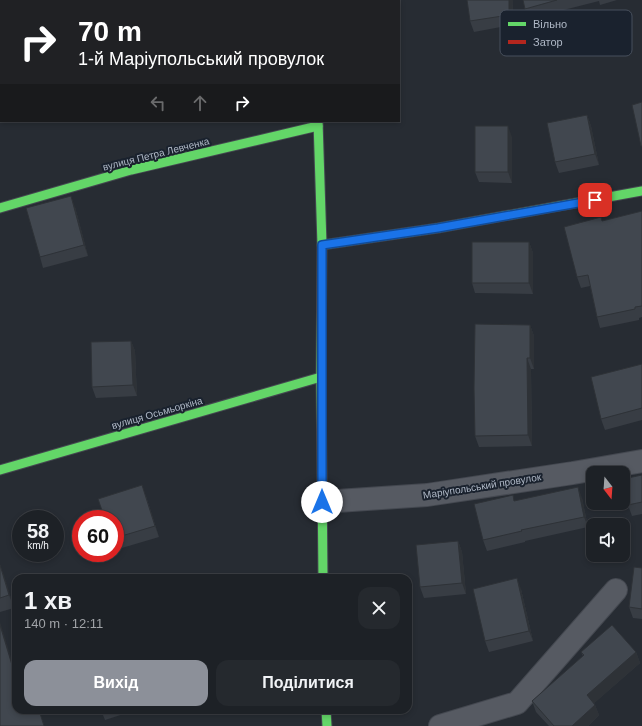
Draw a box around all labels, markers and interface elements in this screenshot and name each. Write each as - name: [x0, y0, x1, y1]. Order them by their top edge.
- legend: [500, 10, 632, 56]
- icon: right: [12, 16, 64, 68]
- text: 70 m: [78, 16, 142, 47]
- text: Вільно: [533, 18, 567, 30]
- text: Затор: [533, 36, 563, 48]
- text: 1-й Маріупольський провулок: [78, 49, 324, 69]
- icon: left: [147, 92, 169, 114]
- icon: ahead: [189, 92, 211, 114]
- icon: right: [231, 92, 253, 114]
- street label: вулиця Петра Левченка: [102, 135, 211, 173]
- pin: [578, 183, 612, 217]
- icon: arrive: [584, 189, 606, 211]
- street label: вулиця Осьмьоркіна: [110, 395, 204, 431]
- north arrow: [586, 466, 630, 510]
- map controls: [586, 466, 630, 562]
- street label: Маріупольський провулок: [422, 471, 542, 501]
- position arrow: [301, 481, 343, 523]
- speed limit sign: 60: [72, 510, 124, 562]
- button: sound: [586, 518, 630, 562]
- text: 58: [27, 520, 49, 542]
- text: km/h: [27, 540, 49, 551]
- text: 1 хв: [24, 587, 72, 614]
- button: close: [358, 587, 400, 629]
- text: 140 m · 12:11: [24, 616, 103, 631]
- button: Вихід: [24, 660, 208, 706]
- button: Поділитися: [216, 660, 400, 706]

